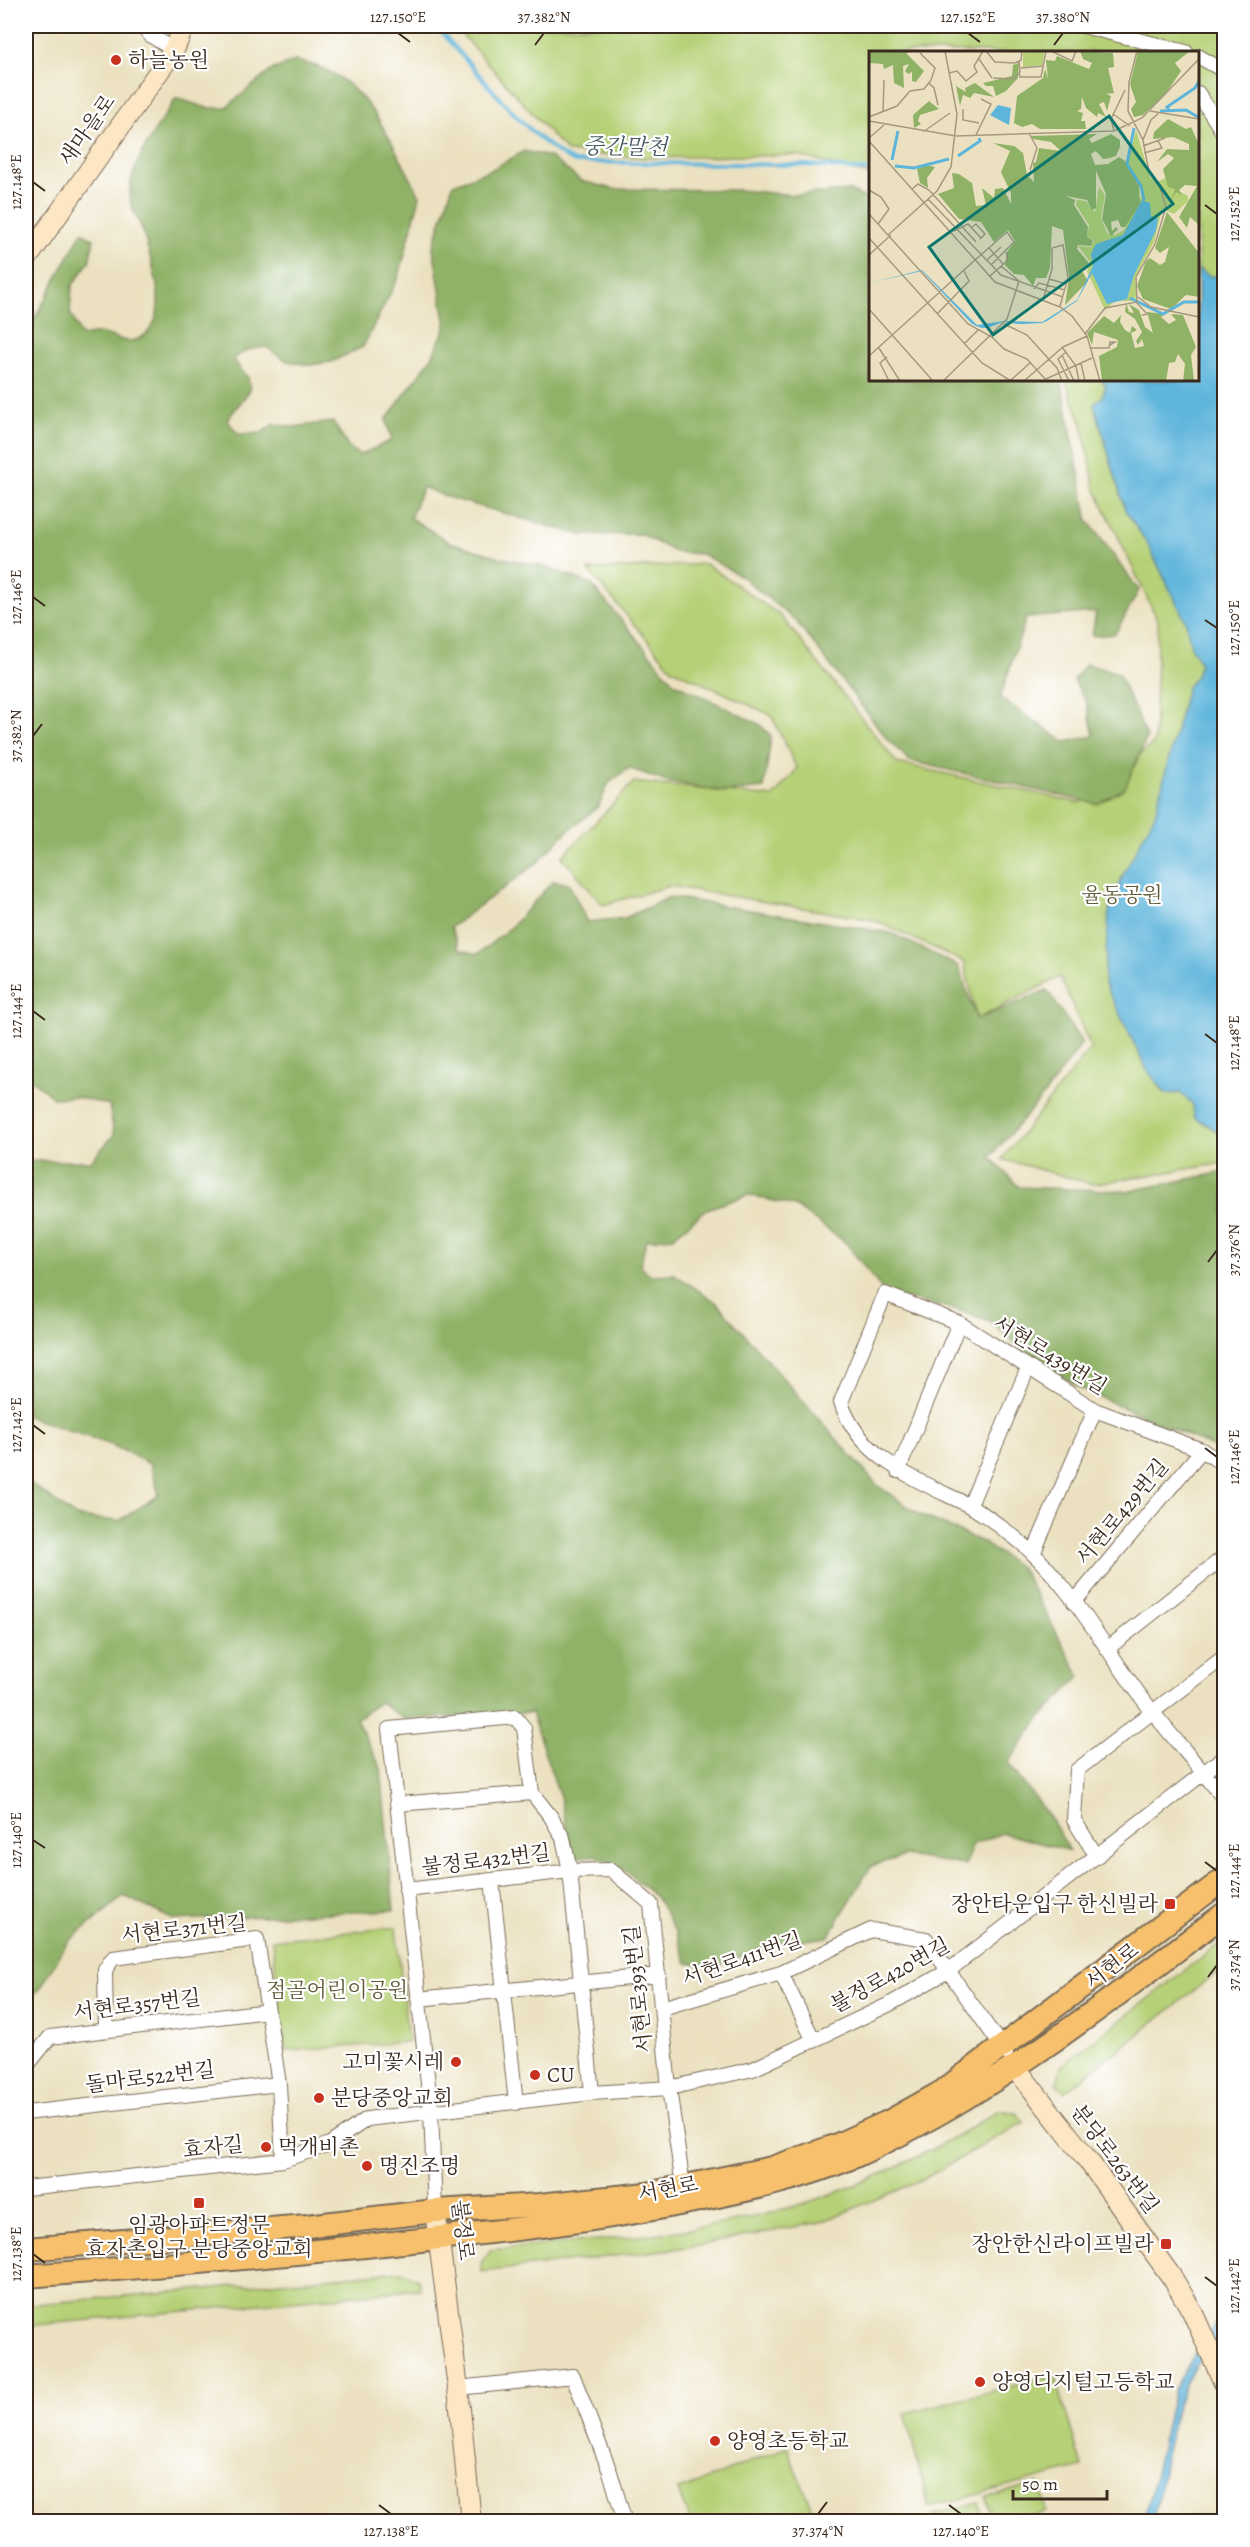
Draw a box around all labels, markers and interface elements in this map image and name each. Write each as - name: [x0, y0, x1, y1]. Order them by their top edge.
- text: 127.150°E: [370, 7, 426, 27]
- text: 37.382°N: [517, 7, 571, 27]
- text: 127.152°E: [940, 7, 996, 27]
- text: 37.380°N: [1036, 7, 1090, 27]
- place label: 하늘농원: [128, 46, 209, 74]
- inset map: [869, 51, 1199, 381]
- marker: 하늘농원: [109, 53, 123, 67]
- street label: 새마을로: [52, 89, 122, 171]
- water label: 중간말천: [582, 131, 669, 163]
- text: 127.148°E: [6, 154, 26, 210]
- text: 127.152°E: [1224, 186, 1244, 242]
- text: 127.146°E: [6, 569, 26, 625]
- text: 127.150°E: [1224, 600, 1244, 656]
- text: 37.382°N: [6, 709, 26, 763]
- park label: 율동공원: [1081, 881, 1163, 909]
- text: 127.144°E: [6, 983, 26, 1039]
- text: 127.148°E: [1224, 1015, 1244, 1071]
- text: 37.376°N: [1224, 1224, 1244, 1276]
- street label: 서현로439번길: [988, 1309, 1112, 1401]
- text: 127.142°E: [6, 1397, 26, 1453]
- text: 127.146°E: [1224, 1429, 1244, 1485]
- street label: 서현로429번길: [1069, 1453, 1175, 1571]
- text: 127.140°E: [6, 1812, 26, 1868]
- street label: 불정로432번길: [420, 1838, 552, 1882]
- text: 127.144°E: [1224, 1843, 1244, 1899]
- place label: 장안타운입구 한신빌라: [951, 1890, 1159, 1918]
- marker: 장안타운입구 한신빌라: [1163, 1897, 1177, 1911]
- street label: 서현로371번길: [120, 1908, 248, 1950]
- street label: 서현로393번길: [617, 1924, 659, 2054]
- street label: 서현로411번길: [678, 1925, 806, 1993]
- street label: 불정로420번길: [825, 1931, 955, 2019]
- street label: 서현로: [1079, 1936, 1145, 1996]
- text: 37.374°N: [1224, 1939, 1244, 1991]
- park label: 점골어린이공원: [266, 1976, 408, 2004]
- street label: 서현로357번길: [72, 1983, 202, 2027]
- place label: 고미꽃시레: [343, 2048, 444, 2076]
- street label: 돌마로522번길: [84, 2055, 216, 2099]
- marker: 고미꽃시레: [449, 2055, 463, 2069]
- place label: CU: [547, 2061, 574, 2089]
- marker: CU: [528, 2068, 542, 2082]
- place label: 분당중앙교회: [331, 2084, 453, 2112]
- marker: 분당중앙교회: [312, 2091, 326, 2105]
- street label: 분당로263번길: [1065, 2099, 1165, 2219]
- street label: 효자길: [181, 2130, 245, 2164]
- place label: 먹개비촌: [278, 2133, 359, 2161]
- marker: 먹개비촌: [259, 2140, 273, 2154]
- place label: 명진조명: [379, 2152, 460, 2180]
- marker: 명진조명: [360, 2159, 374, 2173]
- street label: 서현로: [635, 2169, 701, 2209]
- marker: 임광아파트정문 효자촌입구 분당중앙교회: [192, 2196, 206, 2210]
- street label: 불정로: [445, 2198, 481, 2262]
- place label: 임광아파트정문 효자촌입구 분당중앙교회: [85, 2211, 313, 2263]
- text: 127.138°E: [6, 2226, 26, 2282]
- place label: 장안한신라이프빌라: [971, 2230, 1155, 2258]
- marker: 장안한신라이프빌라: [1159, 2237, 1173, 2251]
- text: 127.142°E: [1224, 2258, 1244, 2314]
- place label: 양영디지털고등학교: [992, 2368, 1175, 2396]
- marker: 양영디지털고등학교: [973, 2375, 987, 2389]
- place label: 양영초등학교: [727, 2427, 849, 2455]
- marker: 양영초등학교: [708, 2434, 722, 2448]
- scale bar: [1013, 2463, 1108, 2501]
- text: 50 m: [1022, 2472, 1058, 2496]
- text: 127.138°E: [363, 2521, 419, 2541]
- text: 37.374°N: [792, 2521, 844, 2541]
- text: 127.140°E: [933, 2521, 989, 2541]

